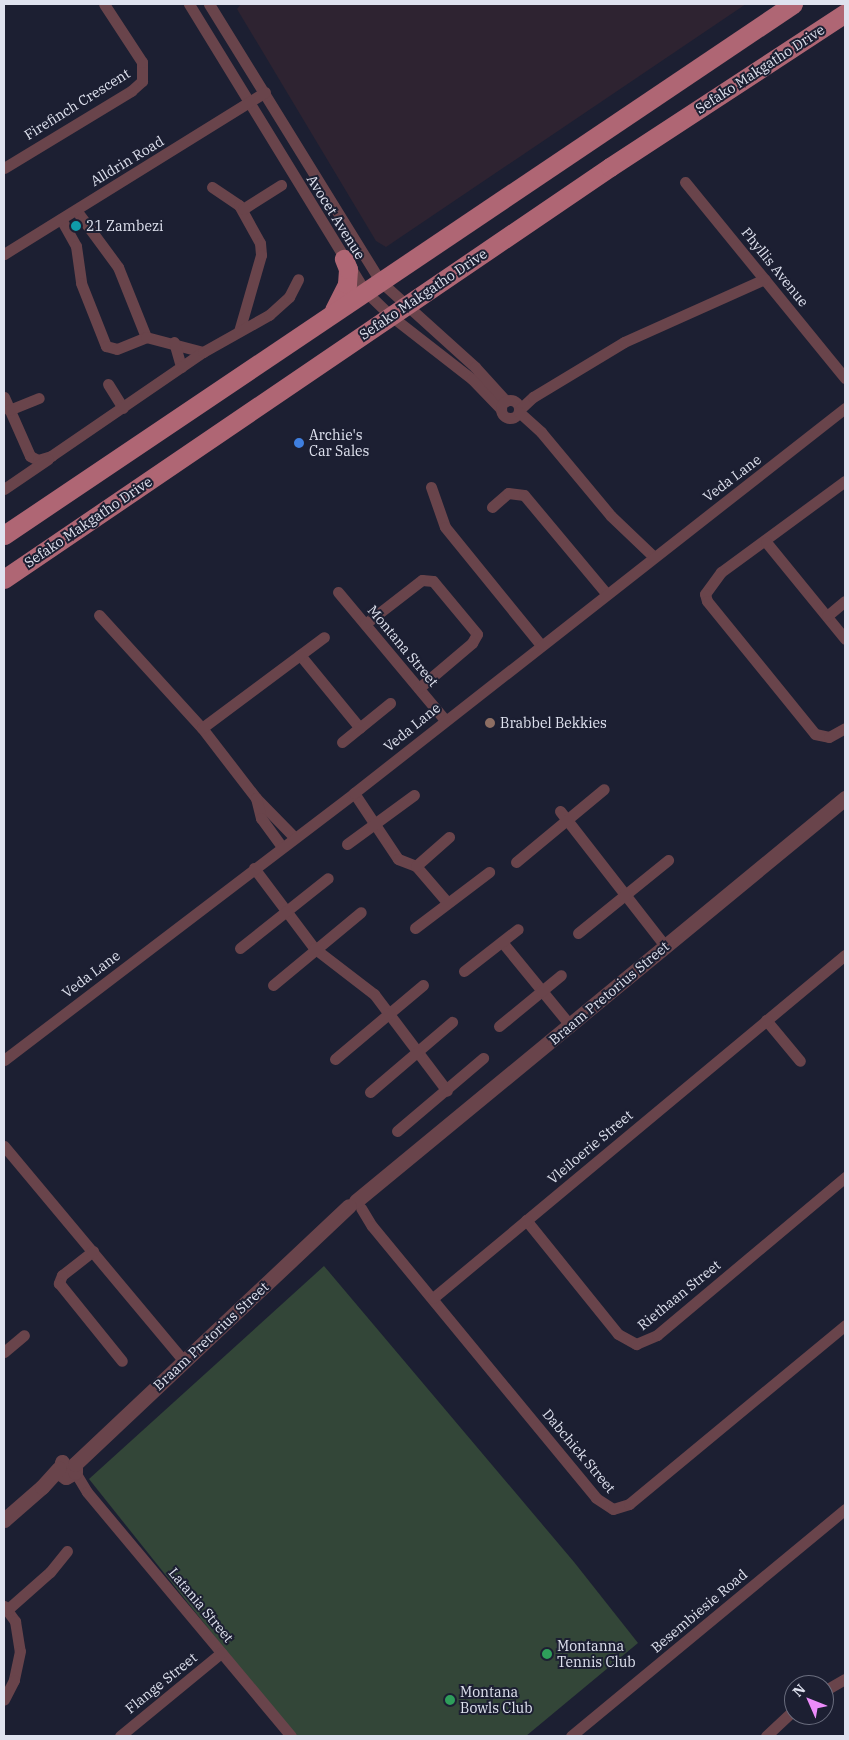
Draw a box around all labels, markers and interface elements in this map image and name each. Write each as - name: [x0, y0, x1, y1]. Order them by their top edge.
- street label: Sefako Makgatho Drive: [692, 21, 828, 117]
- street label: Firefinch Crescent: [21, 65, 133, 143]
- street label: Alldrin Road: [87, 133, 167, 189]
- street label: Avocet Avenue: [303, 172, 369, 262]
- place label: 21 Zambezi: [86, 218, 163, 234]
- marker: 21 Zambezi: [70, 220, 82, 232]
- street label: Phyllis Avenue: [738, 224, 812, 310]
- street label: Sefako Makgatho Drive: [356, 245, 490, 343]
- place label: Archie's Car Sales: [309, 427, 369, 460]
- marker: Archie's Car Sales: [293, 437, 305, 449]
- street label: Veda Lane: [700, 451, 764, 505]
- street label: Sefako Makgatho Drive: [21, 473, 155, 571]
- street label: Montana Street: [364, 602, 442, 690]
- street label: Veda Lane: [380, 699, 444, 755]
- place label: Brabbel Bekkies: [500, 715, 607, 731]
- marker: Brabbel Bekkies: [484, 717, 496, 729]
- street label: Braam Pretorius Street: [546, 938, 672, 1048]
- street label: Veda Lane: [59, 947, 123, 1001]
- street label: Vleiloerie Street: [544, 1107, 636, 1187]
- street label: Riethaan Street: [634, 1256, 724, 1334]
- street label: Braam Pretorius Street: [150, 1278, 272, 1394]
- street label: Dabchick Street: [539, 1406, 619, 1496]
- street label: Latania Street: [165, 1564, 237, 1646]
- street label: Besembiesie Road: [648, 1566, 750, 1656]
- place label: Montanna Tennis Club: [557, 1638, 636, 1670]
- marker: Montanna Tennis Club: [541, 1648, 553, 1660]
- street label: Flange Street: [122, 1649, 200, 1717]
- north arrow: [784, 1675, 834, 1725]
- text: N: [789, 1680, 809, 1701]
- place label: Montana Bowls Club: [460, 1684, 533, 1716]
- marker: Montana Bowls Club: [444, 1694, 456, 1706]

